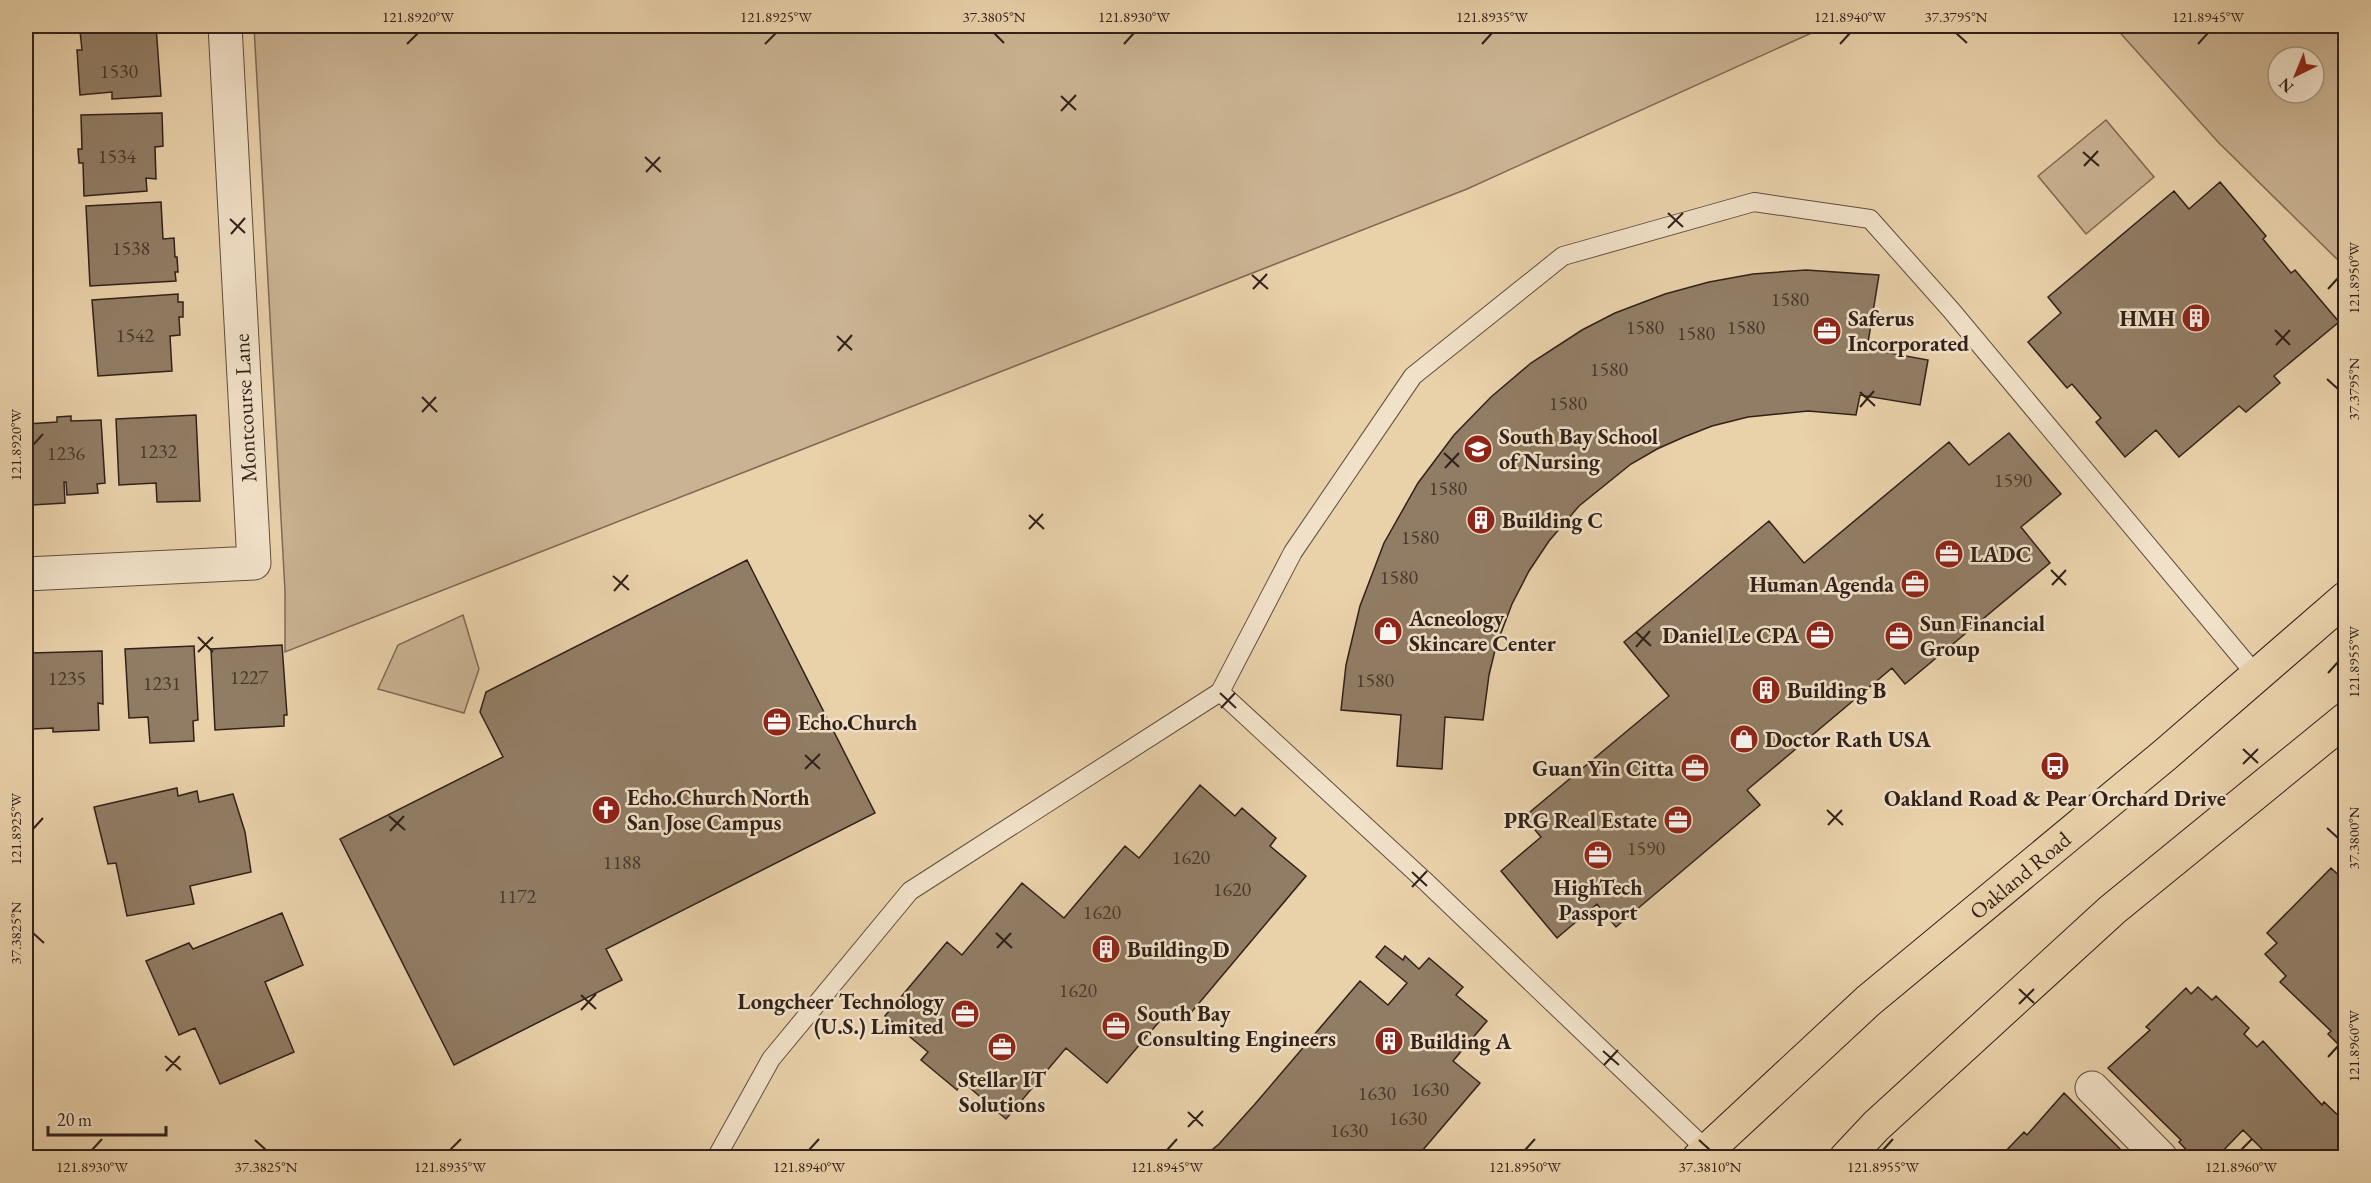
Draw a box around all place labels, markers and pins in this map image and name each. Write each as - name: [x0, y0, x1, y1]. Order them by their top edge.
- building icon: HMH: [2180, 302, 2212, 334]
- place label: Saferus Incorporated: [1848, 304, 1969, 358]
- place label: HMH: [2120, 304, 2175, 333]
- office icon: Saferus Incorporated: [1811, 315, 1843, 347]
- place label: South Bay School of Nursing: [1499, 422, 1658, 476]
- school or university icon: South Bay School of Nursing: [1462, 433, 1494, 465]
- building icon: Building C: [1465, 504, 1497, 536]
- place label: Building C: [1502, 506, 1603, 535]
- office icon: LADC: [1933, 538, 1965, 570]
- place label: LADC: [1970, 540, 2031, 569]
- office icon: Human Agenda: [1899, 568, 1931, 600]
- place label: Human Agenda: [1749, 570, 1894, 599]
- place label: Acneology Skincare Center: [1408, 604, 1557, 658]
- place label: Sun Financial Group: [1920, 609, 2045, 663]
- shop icon: Acneology Skincare Center: [1372, 615, 1404, 647]
- office icon: Daniel Le CPA: [1804, 619, 1836, 651]
- office icon: Sun Financial Group: [1883, 620, 1915, 652]
- place label: Daniel Le CPA: [1662, 621, 1799, 650]
- building icon: Building B: [1750, 674, 1782, 706]
- place label: Building B: [1787, 676, 1887, 705]
- office icon: Echo.Church: [761, 706, 793, 738]
- place label: Echo.Church: [798, 708, 917, 737]
- shop icon: Doctor Rath USA: [1728, 723, 1760, 755]
- place label: Doctor Rath USA: [1765, 725, 1931, 754]
- bus stop icon: Oakland Road & Pear Orchard Drive: [2039, 750, 2071, 782]
- office icon: Guan Yin Citta: [1679, 752, 1711, 784]
- place label: Guan Yin Citta: [1532, 754, 1674, 783]
- place label: Echo.Church North San Jose Campus: [627, 783, 810, 837]
- place label: Oakland Road & Pear Orchard Drive: [1884, 784, 2226, 813]
- church icon: Echo.Church North San Jose Campus: [590, 794, 622, 826]
- office icon: PRG Real Estate: [1662, 804, 1694, 836]
- place label: PRG Real Estate: [1504, 806, 1657, 835]
- office icon: HighTech Passport: [1582, 839, 1614, 871]
- place label: HighTech Passport: [1554, 873, 1642, 927]
- building icon: Building D: [1090, 933, 1122, 965]
- place label: Building D: [1127, 935, 1230, 964]
- place label: Longcheer Technology (U.S.) Limited: [737, 987, 944, 1041]
- office icon: Longcheer Technology (U.S.) Limited: [949, 998, 981, 1030]
- place label: South Bay Consulting Engineers: [1137, 999, 1336, 1053]
- office icon: South Bay Consulting Engineers: [1100, 1010, 1132, 1042]
- building icon: Building A: [1373, 1025, 1405, 1057]
- place label: Building A: [1410, 1027, 1512, 1056]
- office icon: Stellar IT Solutions: [986, 1031, 1018, 1063]
- place label: Stellar IT Solutions: [958, 1065, 1047, 1119]

